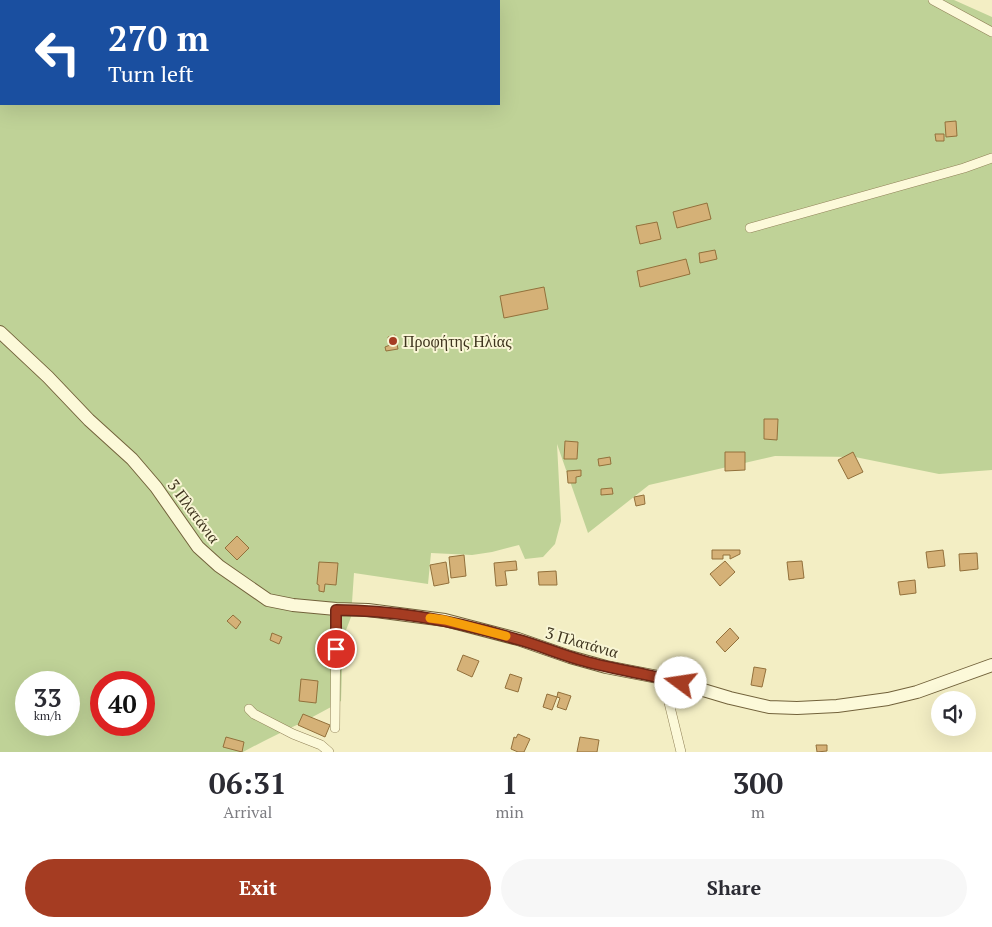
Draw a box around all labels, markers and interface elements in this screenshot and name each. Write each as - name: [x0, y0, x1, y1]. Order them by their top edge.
- text: 270 m: [108, 15, 209, 61]
- icon: left: [25, 20, 90, 85]
- text: Turn left: [108, 59, 194, 88]
- place label: Προφήτης Ηλίας: [403, 330, 512, 352]
- marker: Προφήτης Ηλίας: [387, 335, 399, 347]
- street label: 3 Πλατάνια: [163, 474, 226, 548]
- street label: 3 Πλατάνια: [543, 621, 622, 663]
- pin: [315, 628, 357, 670]
- icon: arrive: [322, 635, 350, 663]
- position arrow: [654, 656, 706, 708]
- speed limit sign: 40: [90, 671, 155, 736]
- text: 33: [33, 681, 62, 714]
- map controls: [931, 691, 976, 736]
- button: sound: [931, 691, 976, 736]
- text: km/h: [34, 708, 61, 723]
- text: 06:31: [209, 763, 287, 803]
- text: 1: [501, 763, 518, 803]
- text: 300: [732, 763, 783, 803]
- text: Arrival: [223, 801, 272, 823]
- text: min: [496, 801, 524, 823]
- text: m: [751, 801, 765, 823]
- button: Exit: [25, 859, 491, 917]
- button: Share: [501, 859, 967, 917]

